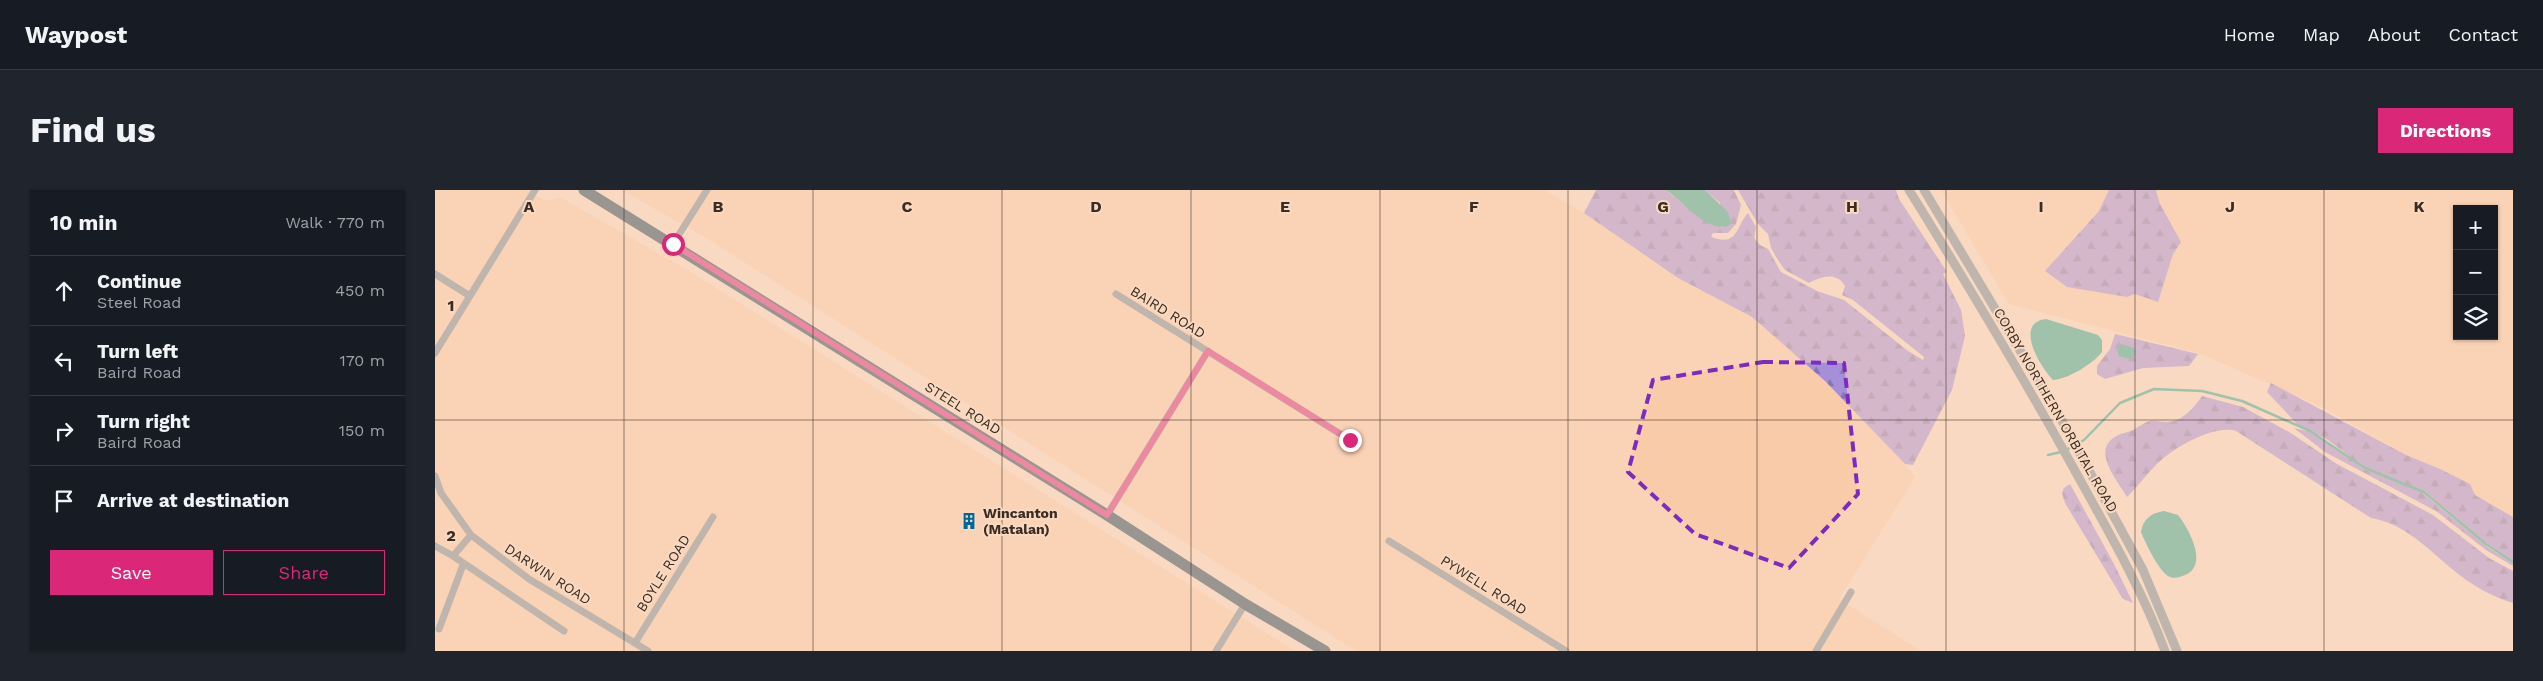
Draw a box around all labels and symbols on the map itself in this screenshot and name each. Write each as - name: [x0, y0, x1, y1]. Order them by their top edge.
- text: A: [524, 197, 535, 216]
- text: B: [713, 197, 724, 216]
- text: C: [902, 197, 913, 216]
- text: D: [1090, 197, 1102, 216]
- text: E: [1280, 197, 1290, 216]
- text: F: [1469, 197, 1479, 216]
- text: G: [1657, 197, 1669, 216]
- text: H: [1846, 197, 1858, 216]
- text: I: [2038, 197, 2044, 216]
- text: J: [2225, 197, 2235, 216]
- text: K: [2413, 197, 2425, 216]
- route start: [662, 233, 685, 256]
- street label: BAIRD ROAD: [1128, 283, 1208, 341]
- text: 1: [448, 296, 454, 315]
- street label: CORBY NORTHERN ORBITAL ROAD: [1991, 305, 2121, 515]
- street label: STEEL ROAD: [922, 378, 1004, 438]
- route end: [1339, 429, 1362, 452]
- place label: Wincanton (Matalan): [983, 505, 1058, 537]
- building icon: Wincanton (Matalan): [959, 511, 979, 531]
- text: 2: [446, 526, 456, 545]
- street label: BOYLE ROAD: [633, 531, 693, 615]
- street label: DARWIN ROAD: [502, 540, 594, 608]
- street label: PYWELL ROAD: [1438, 552, 1530, 618]

